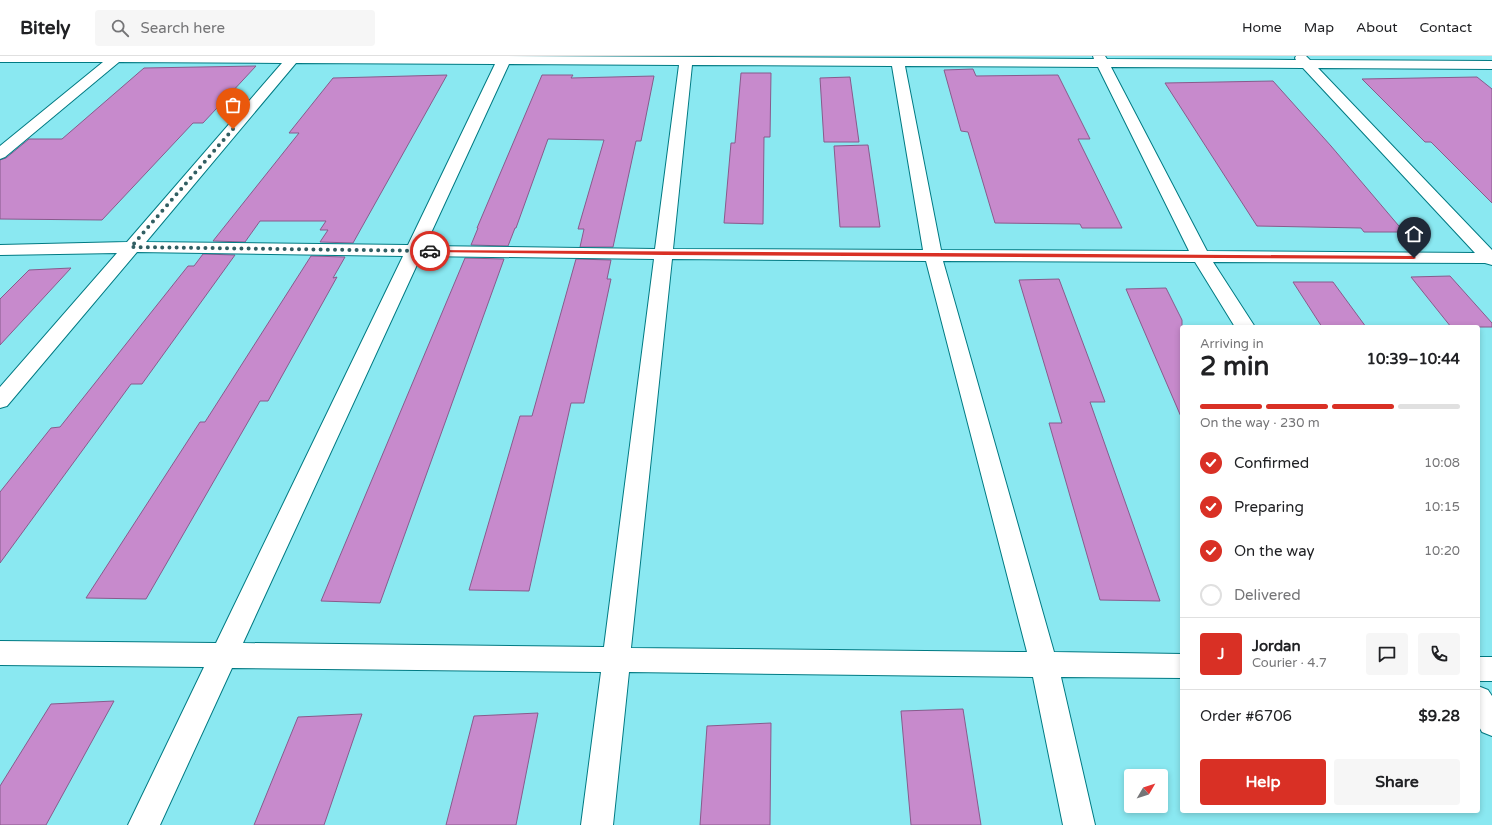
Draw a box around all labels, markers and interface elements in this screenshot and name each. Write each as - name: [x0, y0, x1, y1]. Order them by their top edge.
- search box: [95, 10, 375, 46]
- text: Bitely: [20, 17, 71, 39]
- icon: search: [109, 17, 131, 39]
- text: Search here: [141, 19, 225, 37]
- text: Home: [1242, 19, 1282, 36]
- text: Map: [1304, 19, 1334, 36]
- text: About: [1356, 19, 1398, 36]
- text: Contact: [1420, 19, 1472, 36]
- pin: [216, 88, 250, 129]
- icon: bag: [222, 94, 244, 116]
- pin: [1397, 217, 1431, 258]
- icon: home: [1403, 223, 1425, 245]
- courier: [410, 231, 450, 271]
- icon: car: [419, 240, 441, 262]
- text: Arriving in: [1200, 336, 1264, 352]
- text: 10:39–10:44: [1367, 350, 1460, 368]
- text: 2 min: [1200, 351, 1269, 382]
- text: On the way · 230 m: [1200, 415, 1320, 431]
- icon: check: [1200, 452, 1222, 474]
- text: Confirmed: [1234, 454, 1309, 472]
- text: 10:08: [1424, 455, 1460, 471]
- icon: check: [1200, 496, 1222, 518]
- text: Preparing: [1234, 498, 1304, 516]
- text: 10:15: [1424, 499, 1460, 515]
- icon: check: [1200, 540, 1222, 562]
- text: On the way: [1234, 542, 1314, 560]
- text: 10:20: [1424, 543, 1460, 559]
- text: Delivered: [1234, 586, 1301, 604]
- button: chat: [1366, 633, 1408, 675]
- button: phone: [1418, 633, 1460, 675]
- text: Jordan: [1252, 637, 1301, 655]
- text: J: [1218, 645, 1225, 663]
- text: Courier · 4.7: [1252, 655, 1327, 671]
- text: Order #6706: [1200, 707, 1292, 725]
- text: $9.28: [1419, 707, 1460, 725]
- button: Help: [1200, 759, 1326, 805]
- button: Share: [1334, 759, 1460, 805]
- north arrow: [1124, 769, 1168, 813]
- map controls: [1124, 769, 1168, 813]

